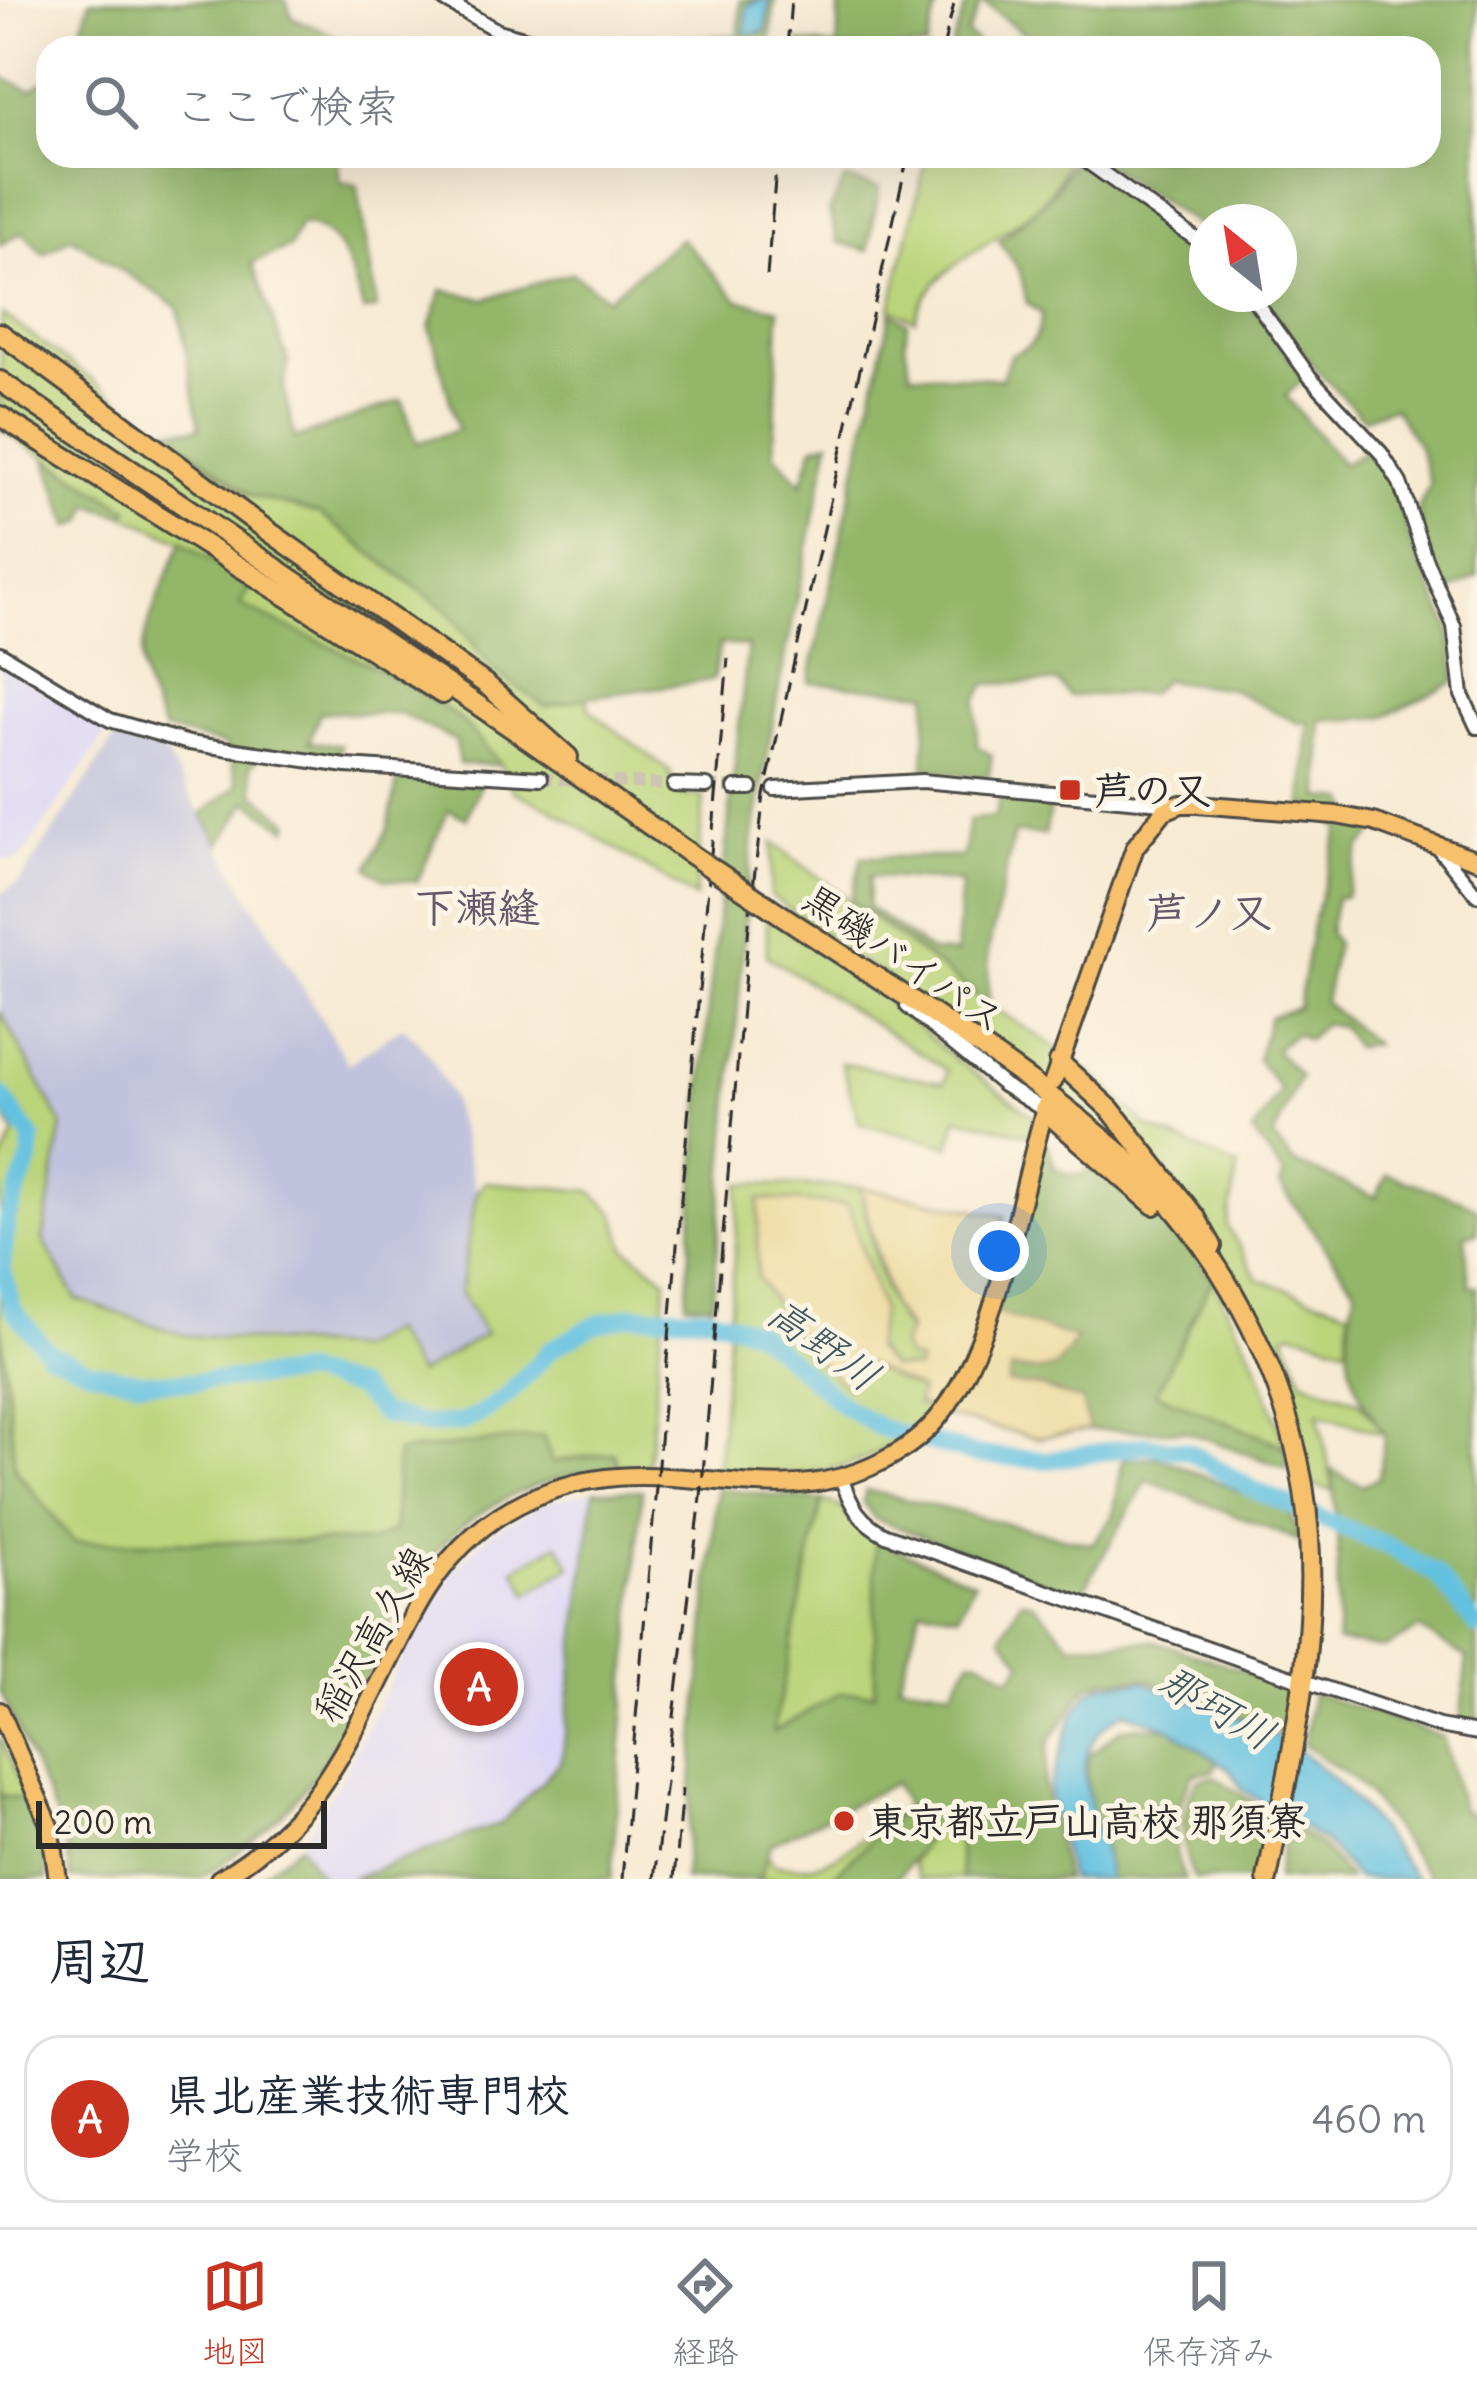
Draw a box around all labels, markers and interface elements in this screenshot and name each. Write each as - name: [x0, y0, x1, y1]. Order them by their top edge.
- search box: [36, 36, 1441, 168]
- icon: search: [78, 69, 144, 135]
- text: ここで検索: [174, 78, 399, 134]
- north arrow: [1189, 204, 1297, 312]
- place label: 芦の又: [1094, 766, 1211, 815]
- marker: 芦の又: [1057, 777, 1083, 803]
- street label: 黒磯バイパス: [793, 873, 1014, 1044]
- district label: 下瀬縫: [414, 881, 540, 933]
- district label: 芦ノ又: [1146, 886, 1272, 938]
- your location: [969, 1221, 1029, 1281]
- water label: 高野川: [758, 1286, 890, 1402]
- street label: 稲沢高久線: [302, 1538, 442, 1731]
- pin: A: [440, 1642, 518, 1732]
- water label: 那珂川: [1149, 1653, 1285, 1761]
- scale bar: [36, 1795, 327, 1848]
- place label: 東京都立戸山高校 那須寮: [868, 1797, 1306, 1846]
- text: 200 m: [54, 1801, 152, 1843]
- marker: 東京都立戸山高校 那須寮: [831, 1808, 857, 1834]
- text: 周辺: [48, 1929, 150, 1993]
- text: 県北産業技術専門校: [165, 2067, 570, 2123]
- text: A: [77, 2095, 103, 2144]
- text: 460 m: [1312, 2095, 1426, 2144]
- text: 学校: [165, 2131, 243, 2180]
- tab: 地図: [202, 2253, 268, 2373]
- tab: 経路: [672, 2253, 738, 2373]
- tab: 保存済み: [1143, 2253, 1275, 2373]

